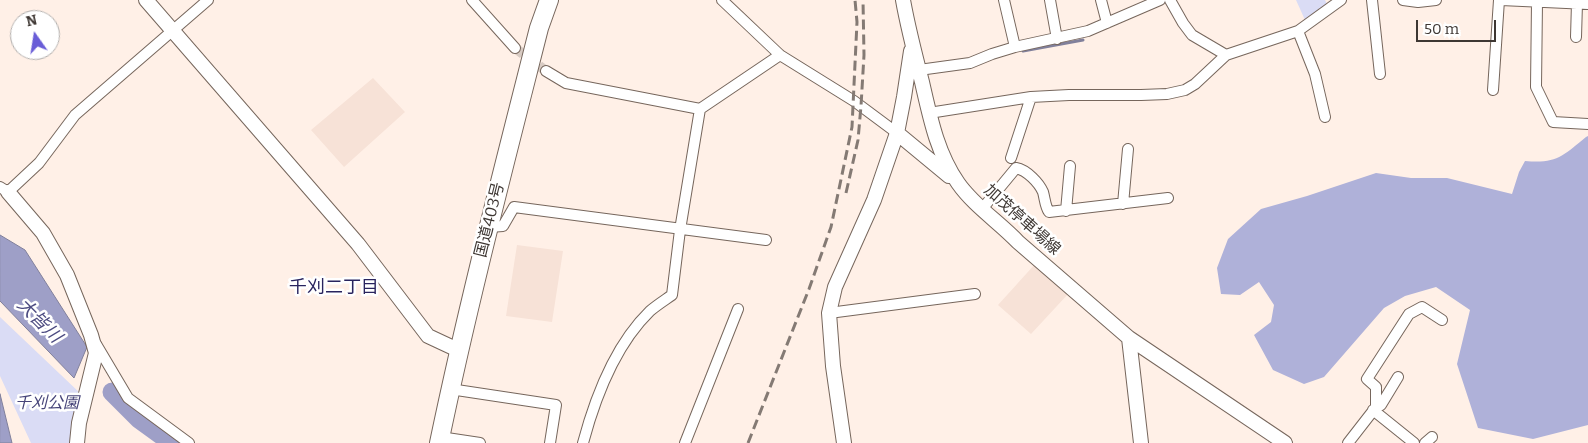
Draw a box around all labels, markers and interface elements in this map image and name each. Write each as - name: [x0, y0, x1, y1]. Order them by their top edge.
- north arrow: [10, 10, 60, 60]
- scale bar: [1418, 10, 1498, 42]
- text: N: [25, 11, 39, 30]
- text: 50 m: [1424, 20, 1459, 38]
- street label: 国道403号: [471, 180, 509, 260]
- street label: 加茂停車場線: [980, 181, 1064, 259]
- district label: 千刈二丁目: [289, 277, 379, 299]
- water label: 大皆川: [12, 294, 66, 348]
- park label: 千刈公園: [15, 394, 79, 414]

